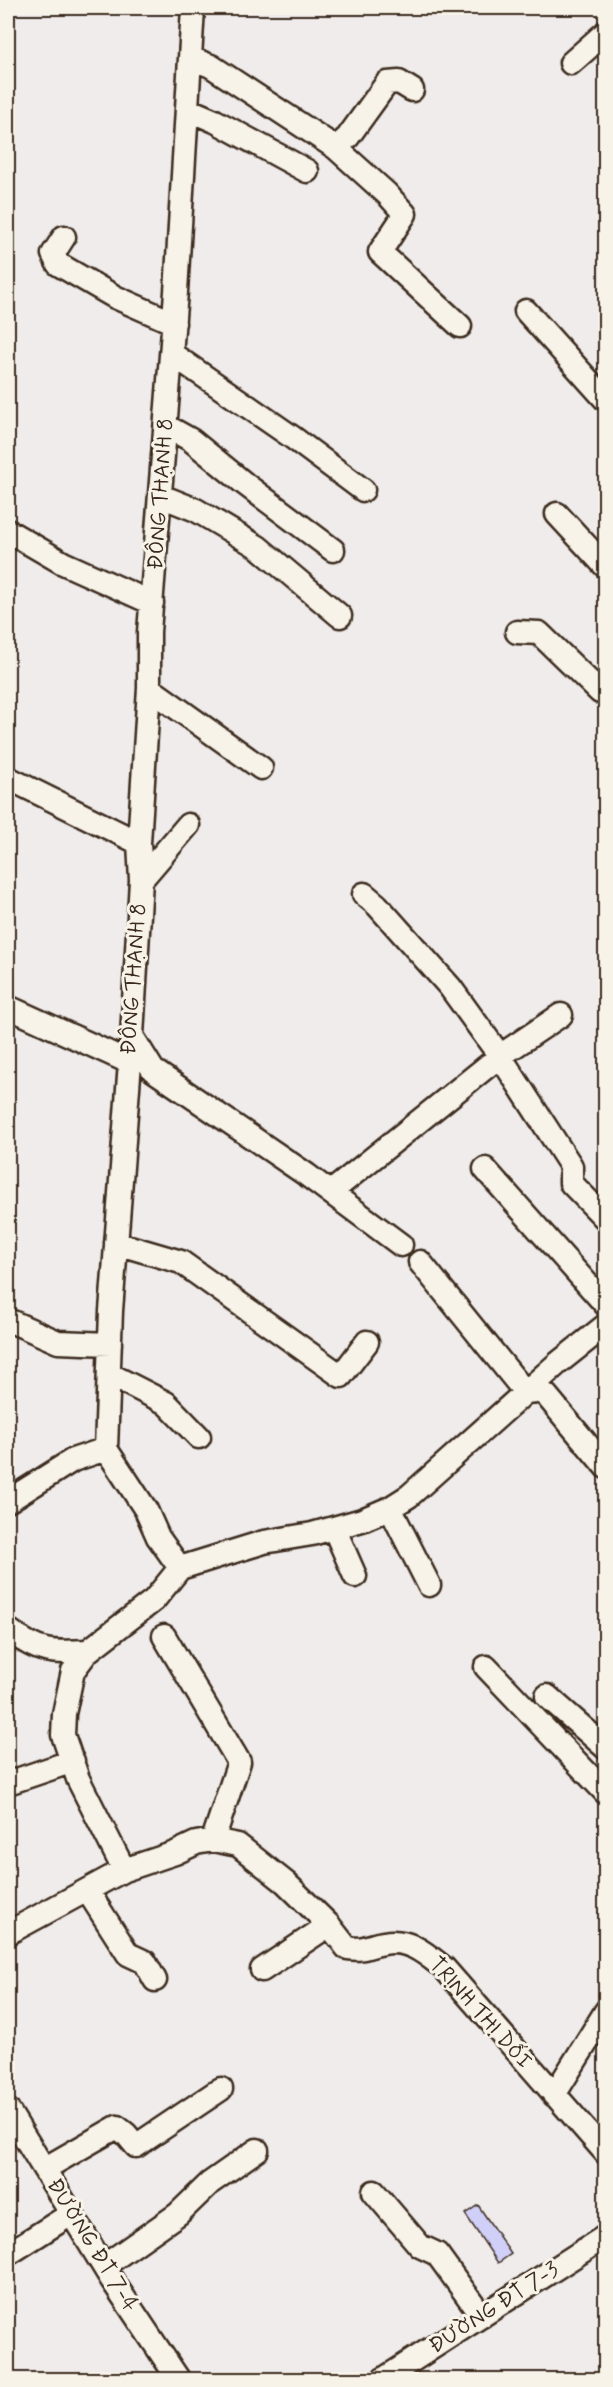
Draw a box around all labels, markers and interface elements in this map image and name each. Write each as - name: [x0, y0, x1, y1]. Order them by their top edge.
- street label: ĐÔNG THẠNH 8: [142, 417, 180, 571]
- street label: ĐÔNG THẠNH 8: [115, 902, 153, 1056]
- street label: TRỊNH THỊ DỐI: [422, 1951, 538, 2075]
- street label: ĐƯỜNG ĐT 7-4: [40, 2173, 144, 2317]
- street label: ĐƯỜNG ĐT 7-3: [424, 2256, 564, 2360]

